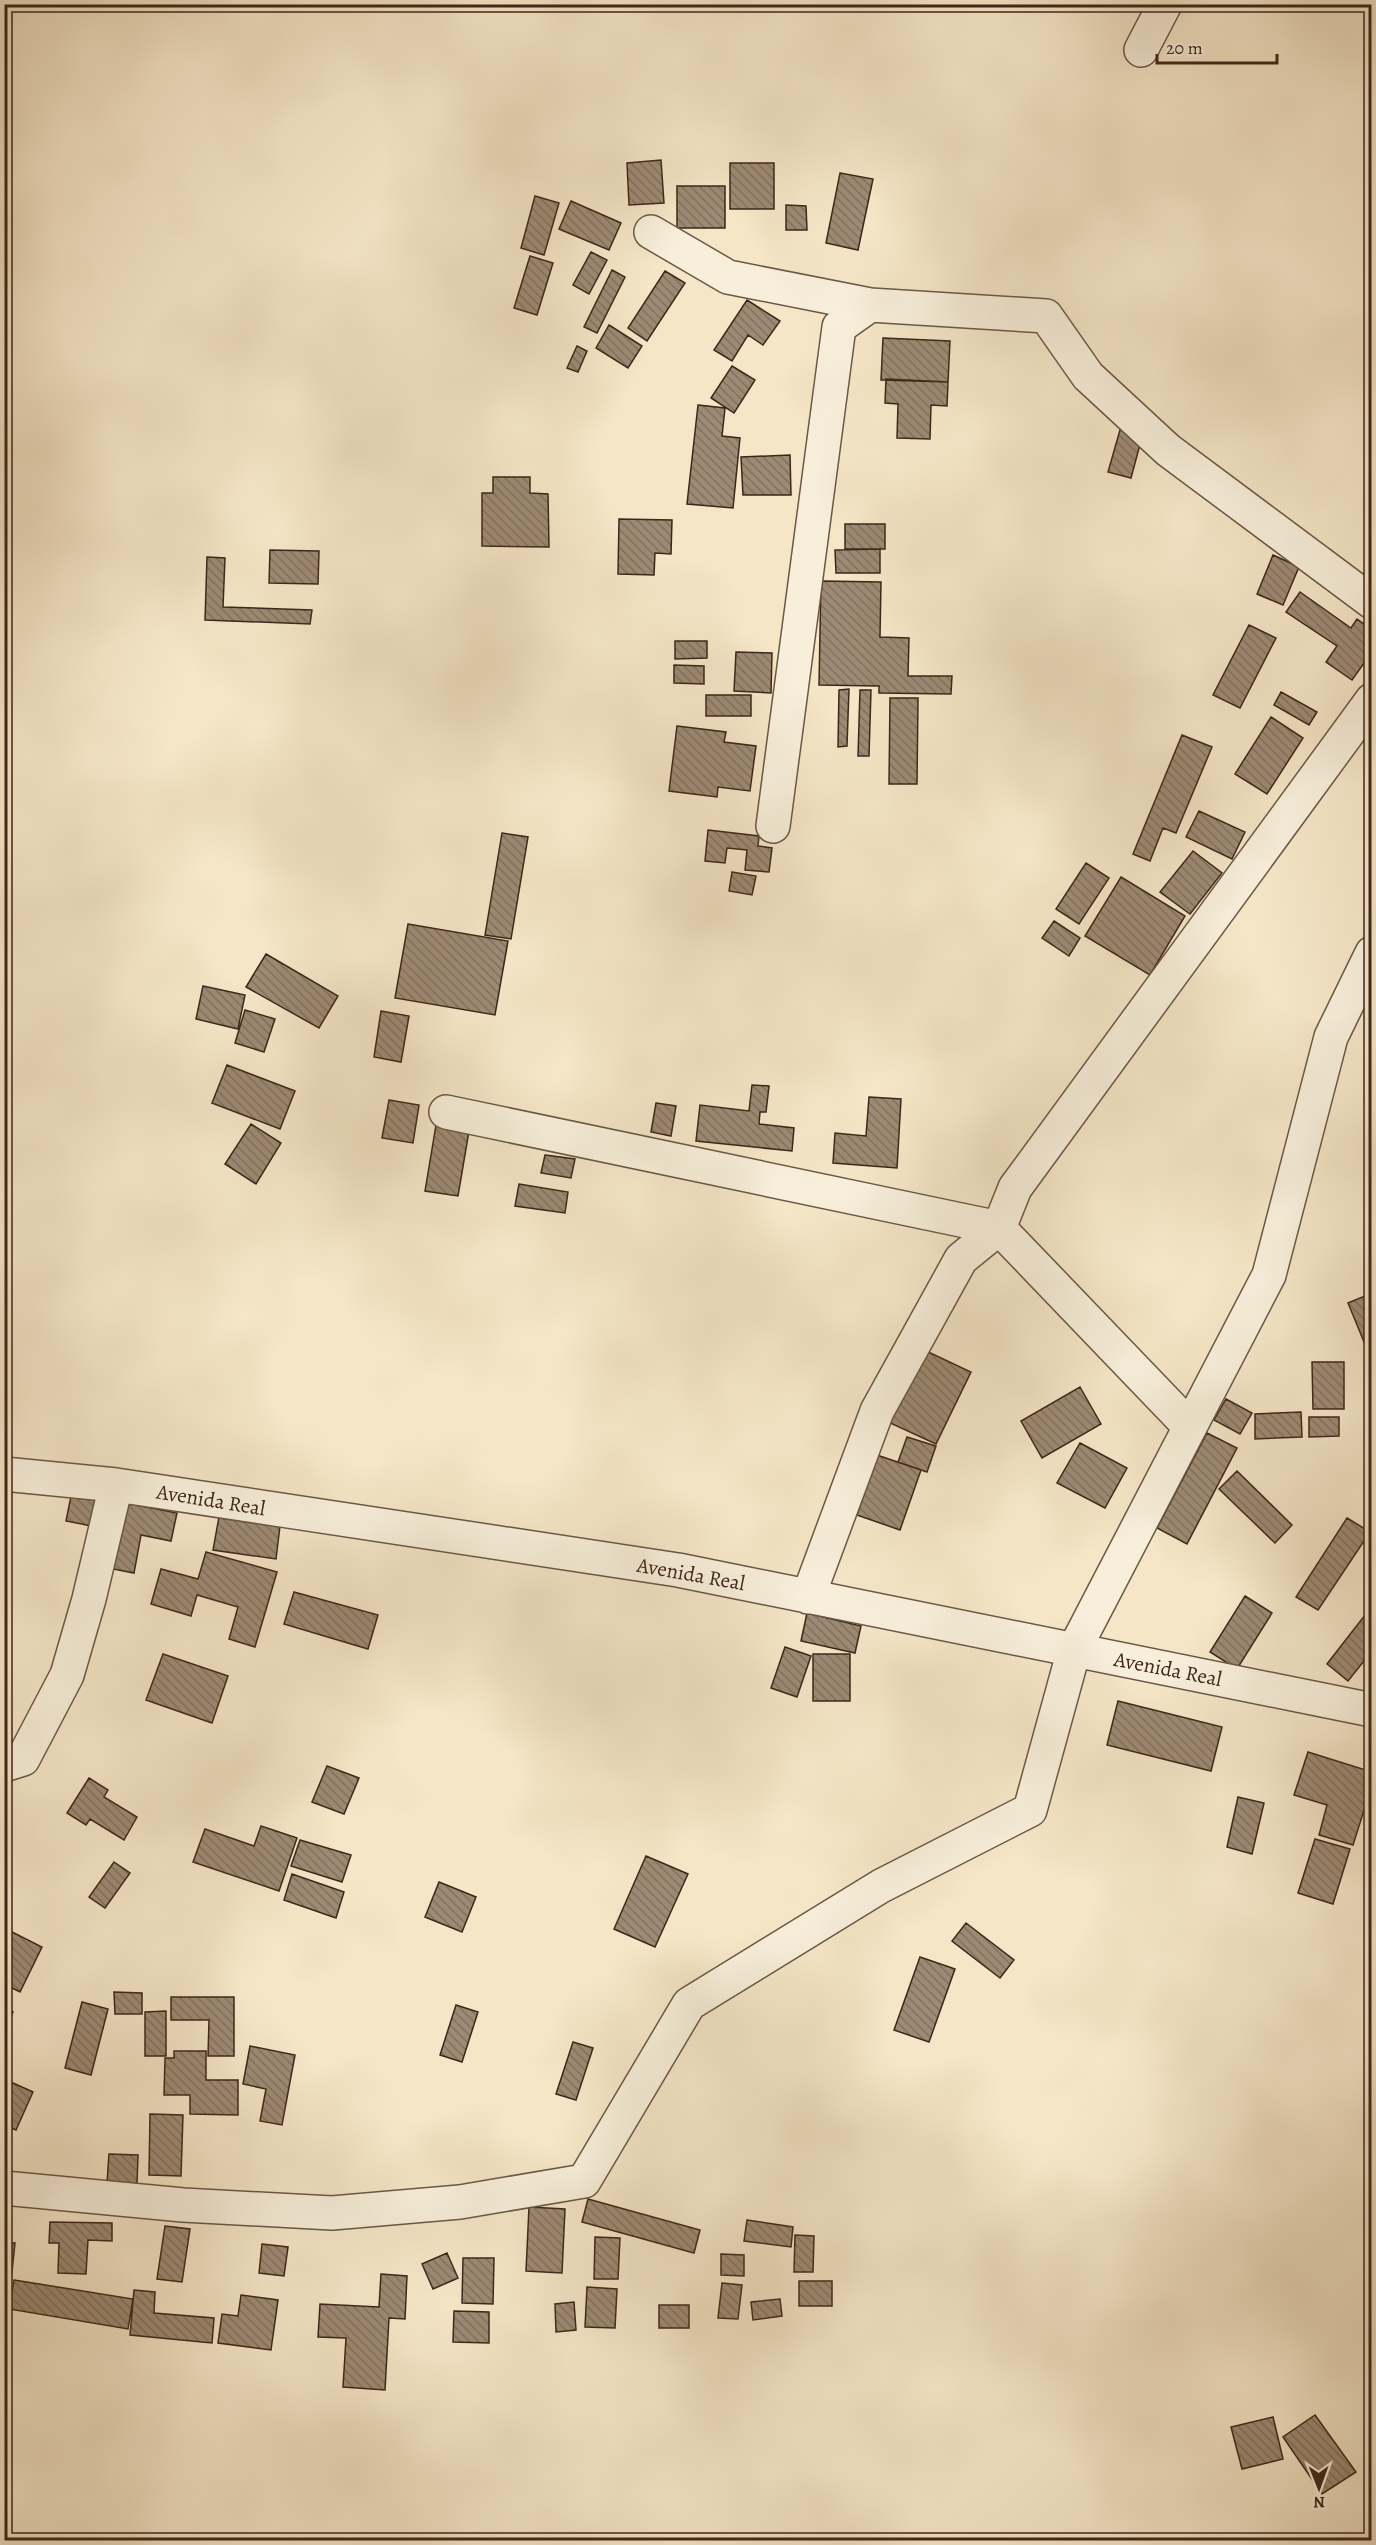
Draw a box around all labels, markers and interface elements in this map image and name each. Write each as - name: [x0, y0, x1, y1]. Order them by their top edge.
- scale bar: [1157, 27, 1277, 65]
- text: 20 m: [1166, 36, 1203, 60]
- street label: Avenida Real: [154, 1477, 267, 1522]
- street label: Avenida Real: [634, 1551, 747, 1597]
- street label: Avenida Real: [1111, 1645, 1224, 1693]
- north arrow: [1289, 2458, 1349, 2518]
- text: N: [1313, 2491, 1325, 2513]

